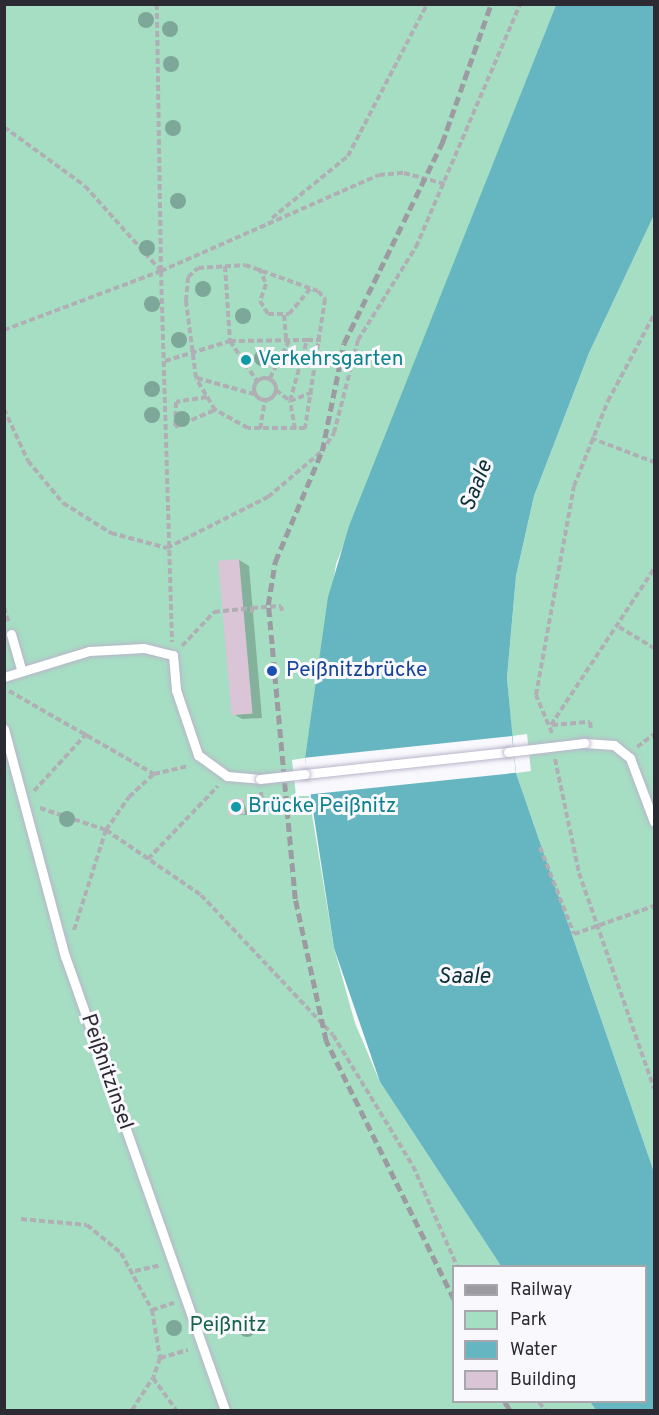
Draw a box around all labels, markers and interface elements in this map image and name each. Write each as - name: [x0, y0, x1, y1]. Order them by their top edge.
- place label: Verkehrsgarten: [258, 347, 404, 373]
- marker: Verkehrsgarten: [239, 353, 253, 367]
- water label: Saale: [455, 457, 499, 515]
- place label: Peißnitzbrücke: [286, 658, 427, 684]
- marker: Peißnitzbrücke: [263, 662, 281, 680]
- place label: Brücke Peißnitz: [248, 794, 396, 820]
- marker: Brücke Peißnitz: [229, 800, 243, 814]
- water label: Saale: [438, 965, 490, 991]
- street label: Peißnitzinsel: [74, 1011, 138, 1133]
- legend: [452, 1265, 647, 1403]
- text: Railway: [510, 1279, 572, 1302]
- text: Park: [510, 1309, 547, 1332]
- park label: Peißnitz: [189, 1313, 267, 1339]
- text: Water: [510, 1339, 557, 1362]
- text: Building: [510, 1369, 576, 1392]

